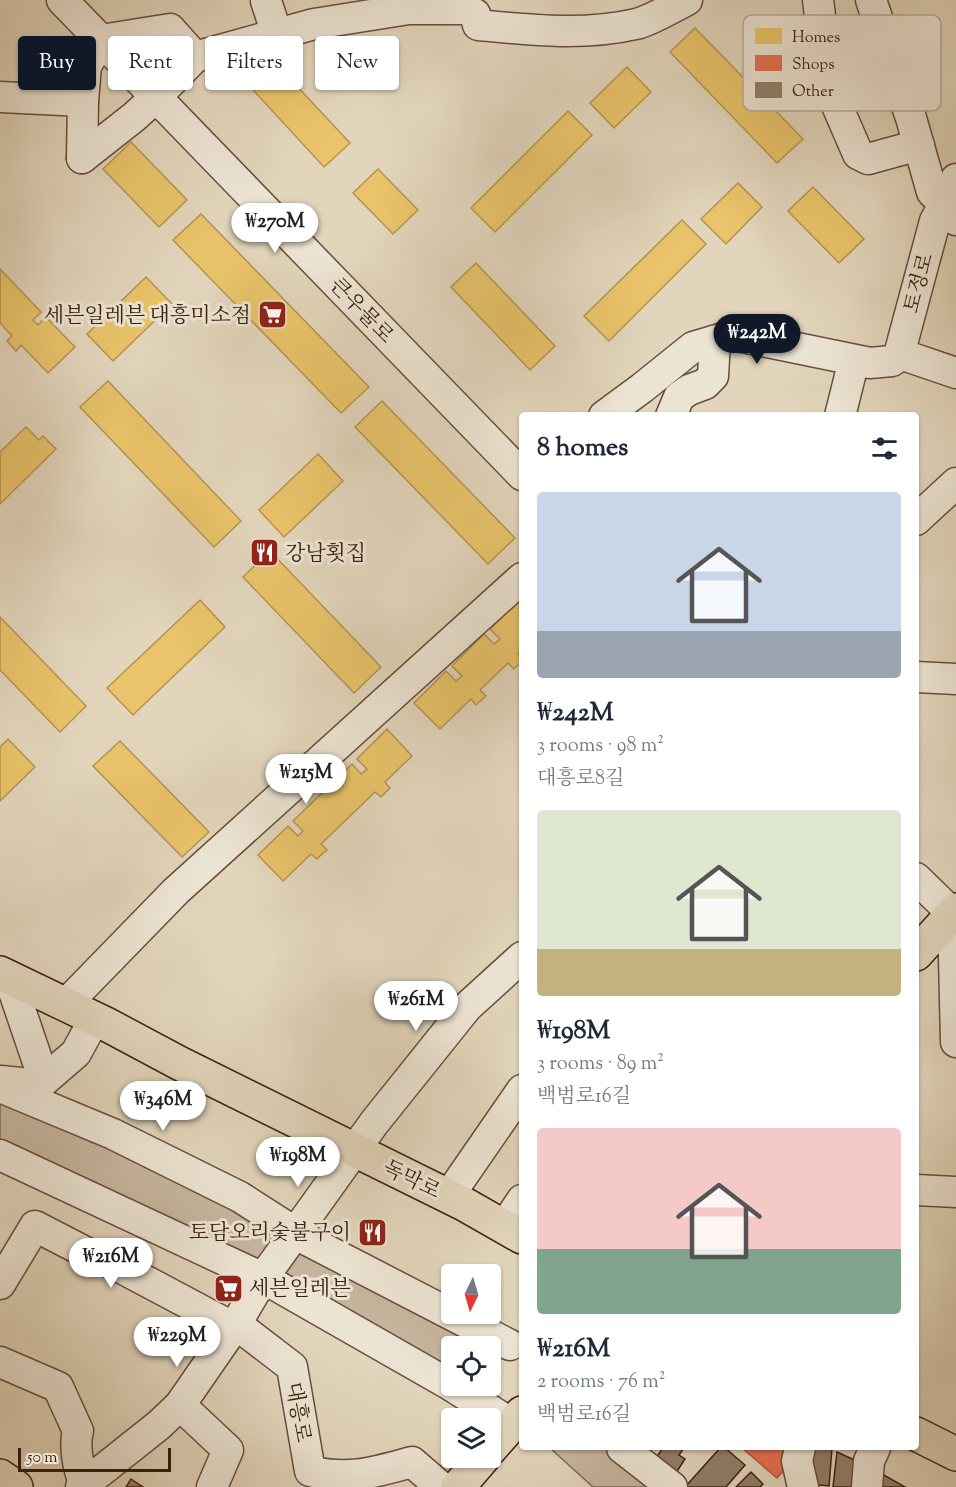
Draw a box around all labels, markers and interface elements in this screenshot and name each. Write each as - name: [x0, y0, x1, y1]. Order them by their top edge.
- legend: [743, 15, 941, 111]
- text: Homes: [792, 27, 840, 50]
- chip: Buy: [18, 36, 96, 90]
- chip: Rent: [108, 36, 193, 90]
- chip: Filters: [205, 36, 303, 90]
- chip: New: [315, 36, 399, 90]
- text: Shops: [792, 54, 835, 77]
- text: Other: [792, 81, 834, 104]
- pin: ₩270M: [233, 203, 317, 254]
- text: ₩270M: [245, 208, 305, 237]
- street label: 토정로: [898, 250, 942, 317]
- street label: 큰우물로: [322, 272, 400, 351]
- supermarket icon: 세븐일레븐 대흥미소점: [256, 299, 288, 331]
- place label: 세븐일레븐 대흥미소점: [44, 302, 251, 332]
- pin: ₩242M: [715, 314, 799, 365]
- text: ₩242M: [728, 319, 786, 348]
- text: 8 homes: [537, 430, 628, 467]
- icon: filters: [868, 432, 901, 465]
- icon: home: [665, 531, 773, 639]
- restaurant icon: 강남횟집: [248, 537, 280, 569]
- place label: 강남횟집: [285, 540, 366, 570]
- text: ₩242M: [537, 695, 614, 732]
- text: 3 rooms · 98 m²: [537, 732, 664, 761]
- pin: ₩215M: [264, 754, 348, 805]
- text: ₩215M: [279, 759, 333, 788]
- text: 대흥로8길: [537, 765, 624, 794]
- icon: home: [665, 849, 773, 957]
- pin: ₩261M: [374, 981, 458, 1032]
- text: ₩261M: [388, 986, 444, 1015]
- text: ₩198M: [537, 1013, 610, 1050]
- text: 3 rooms · 89 m²: [537, 1050, 664, 1079]
- pin: ₩346M: [121, 1081, 205, 1132]
- text: 백범로16길: [537, 1083, 631, 1112]
- text: ₩346M: [134, 1086, 192, 1115]
- pin: ₩198M: [256, 1137, 340, 1188]
- text: ₩198M: [270, 1142, 326, 1171]
- street label: 독막로: [377, 1154, 445, 1208]
- icon: home: [665, 1167, 773, 1275]
- restaurant icon: 토담오리숯불구이: [356, 1216, 388, 1248]
- place label: 토담오리숯불구이: [189, 1219, 351, 1249]
- pin: ₩216M: [69, 1238, 153, 1289]
- text: ₩216M: [83, 1243, 139, 1272]
- north arrow: [441, 1264, 501, 1324]
- map controls: [441, 1264, 501, 1468]
- supermarket icon: 세븐일레븐: [212, 1272, 244, 1304]
- place label: 세븐일레븐: [249, 1275, 350, 1305]
- pin: ₩229M: [135, 1317, 219, 1368]
- text: ₩229M: [148, 1322, 206, 1351]
- text: ₩216M: [537, 1331, 610, 1368]
- button: locate: [441, 1336, 501, 1396]
- text: 2 rooms · 76 m²: [537, 1368, 665, 1397]
- street label: 대흥로: [277, 1380, 317, 1445]
- text: 백범로16길: [537, 1401, 631, 1430]
- button: layers: [441, 1408, 501, 1468]
- scale bar: [18, 1445, 171, 1472]
- text: 50 m: [27, 1447, 58, 1470]

